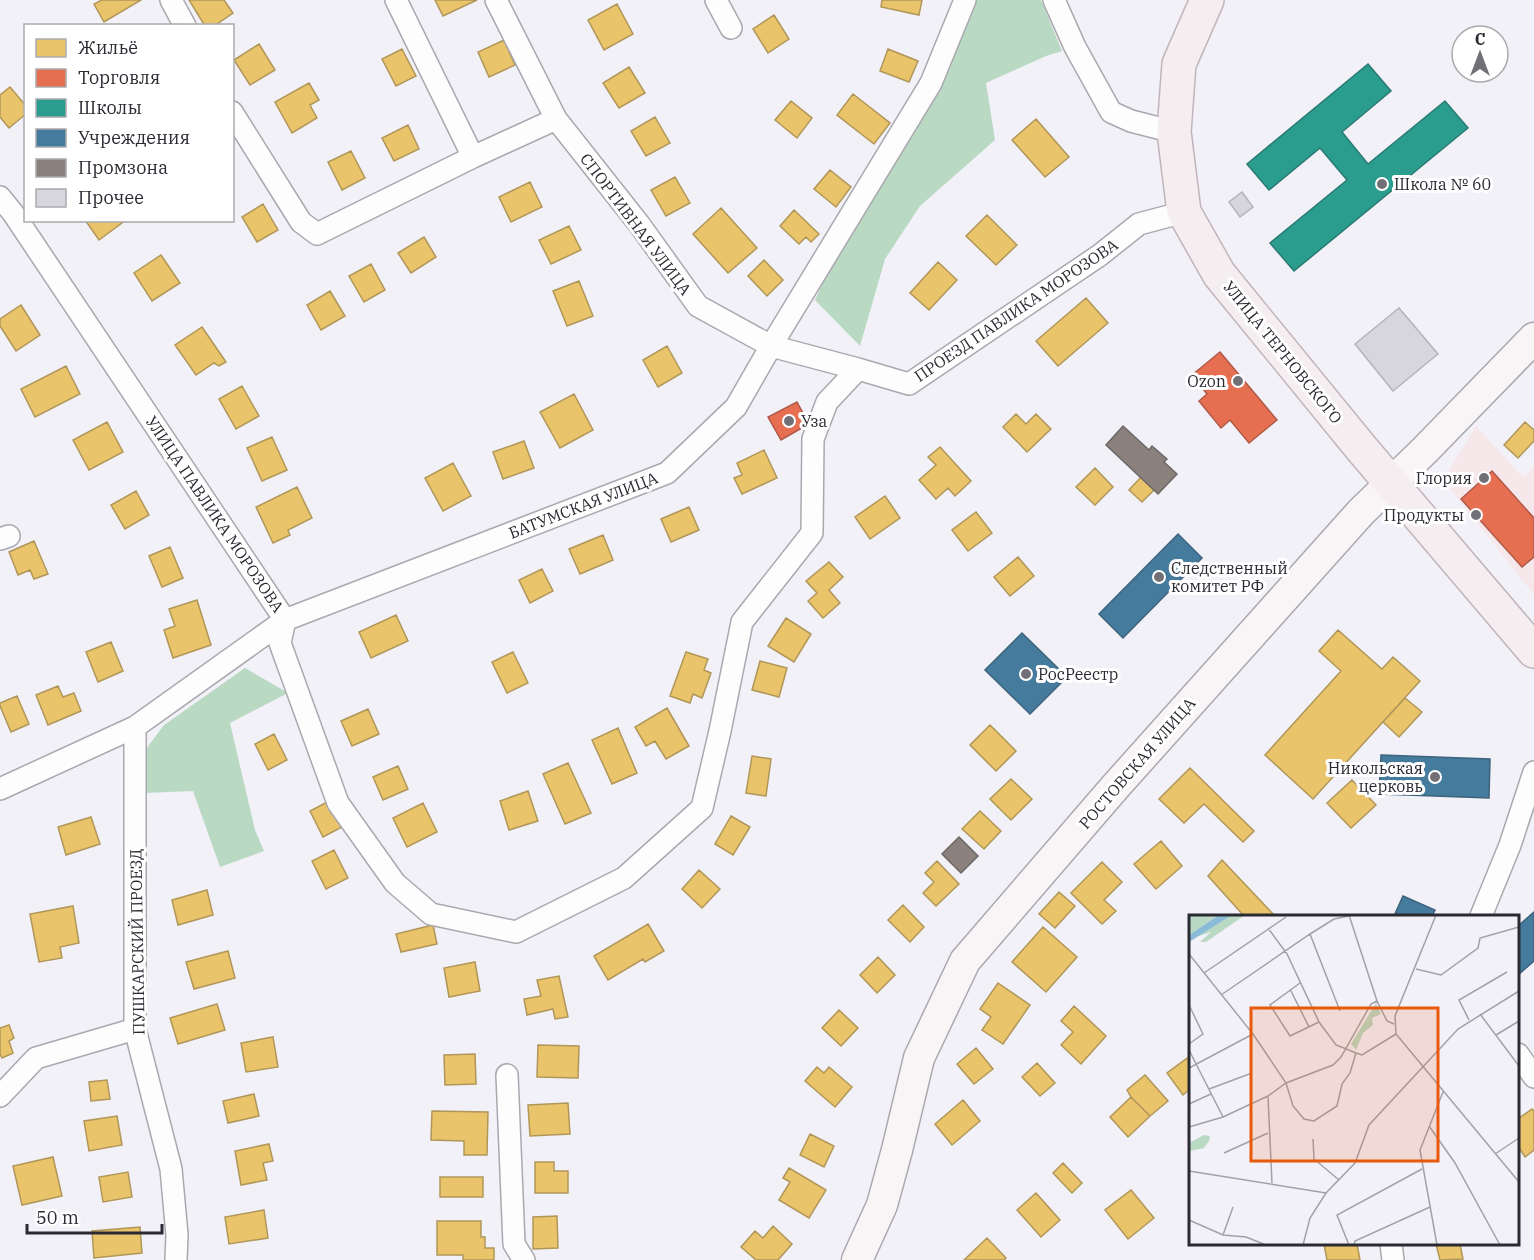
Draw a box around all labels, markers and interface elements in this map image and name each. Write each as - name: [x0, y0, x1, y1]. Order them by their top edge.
- legend: [24, 24, 234, 222]
- north arrow: [1450, 24, 1510, 84]
- text: С: [1475, 29, 1485, 49]
- text: Жильё: [78, 36, 138, 59]
- text: Торговля: [78, 66, 160, 89]
- text: Школы: [78, 96, 142, 119]
- text: Учреждения: [78, 126, 190, 149]
- street label: СПОРТИВНАЯ УЛИЦА: [576, 149, 696, 299]
- text: Промзона: [78, 156, 168, 179]
- place label: Школа № 60: [1394, 174, 1491, 194]
- marker: Школа № 60: [1375, 177, 1389, 191]
- text: Прочее: [78, 186, 144, 209]
- street label: ПРОЕЗД ПАВЛИКА МОРОЗОВА: [910, 234, 1122, 386]
- street label: УЛИЦА ТЕРНОВСКОГО: [1219, 277, 1347, 427]
- place label: Ozon: [1187, 371, 1226, 391]
- marker: Ozon: [1231, 374, 1245, 388]
- place label: Уза: [801, 411, 828, 431]
- street label: УЛИЦА ПАВЛИКА МОРОЗОВА: [142, 412, 288, 616]
- marker: Уза: [782, 414, 796, 428]
- street label: БАТУМСКАЯ УЛИЦА: [506, 467, 660, 543]
- place label: Глория: [1416, 468, 1472, 488]
- marker: Глория: [1477, 471, 1491, 485]
- place label: Продукты: [1384, 505, 1464, 525]
- marker: Продукты: [1469, 508, 1483, 522]
- place label: Следственный комитет РФ: [1171, 558, 1288, 596]
- marker: Следственный комитет РФ: [1152, 570, 1166, 584]
- place label: РосРеестр: [1038, 664, 1119, 684]
- marker: РосРеестр: [1019, 667, 1033, 681]
- street label: РОСТОВСКАЯ УЛИЦА: [1074, 693, 1200, 833]
- place label: Никольская церковь: [1328, 758, 1423, 796]
- marker: Никольская церковь: [1428, 770, 1442, 784]
- street label: ПУШКАРСКИЙ ПРОЕЗД: [125, 849, 149, 1035]
- inset map: [1189, 915, 1519, 1245]
- scale bar: [27, 1197, 162, 1235]
- text: 50 m: [36, 1206, 79, 1229]

